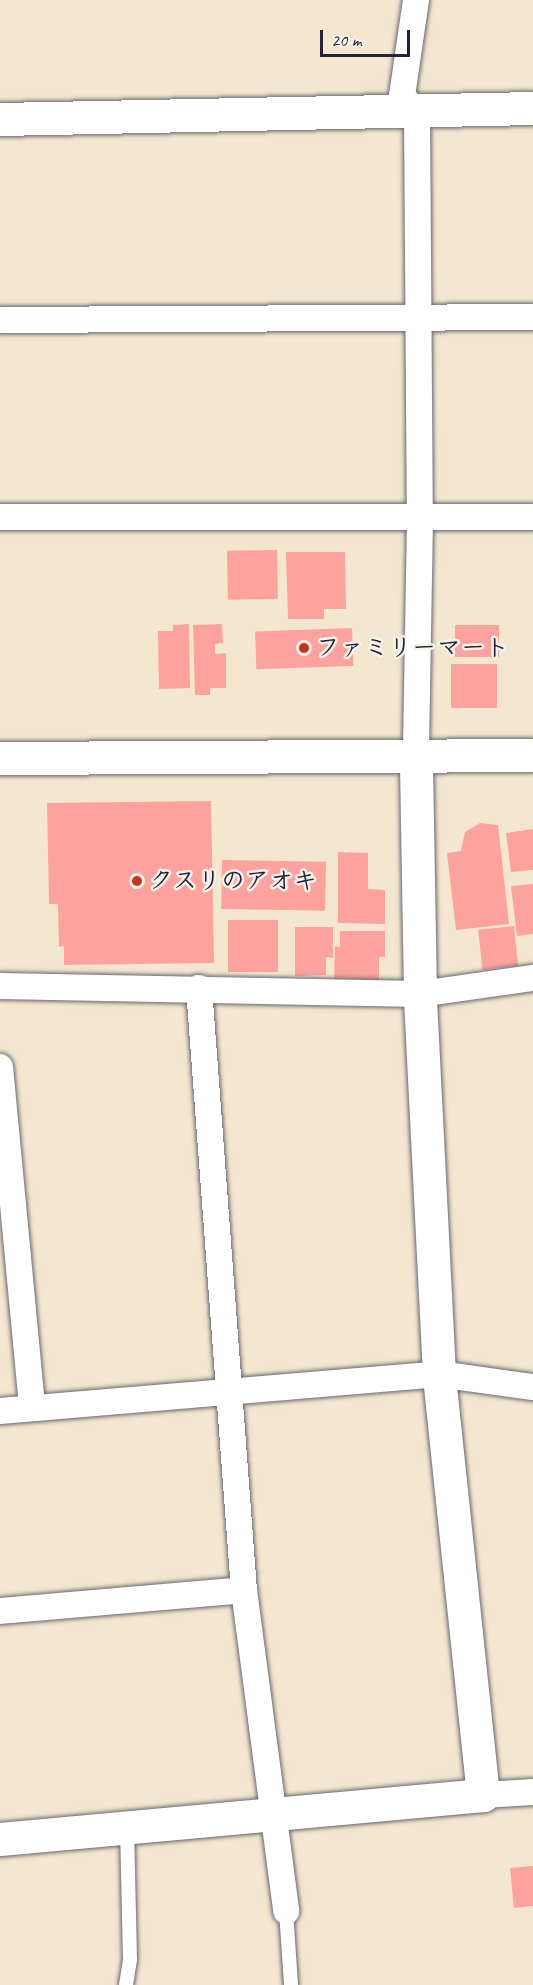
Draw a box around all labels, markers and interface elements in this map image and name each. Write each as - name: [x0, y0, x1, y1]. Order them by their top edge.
- scale bar: [323, 18, 413, 56]
- text: 20 m: [331, 29, 362, 51]
- place label: ファミリーマート: [316, 634, 508, 662]
- marker: ファミリーマート: [297, 641, 311, 655]
- place label: クスリのアオキ: [149, 867, 317, 895]
- marker: クスリのアオキ: [130, 874, 144, 888]

